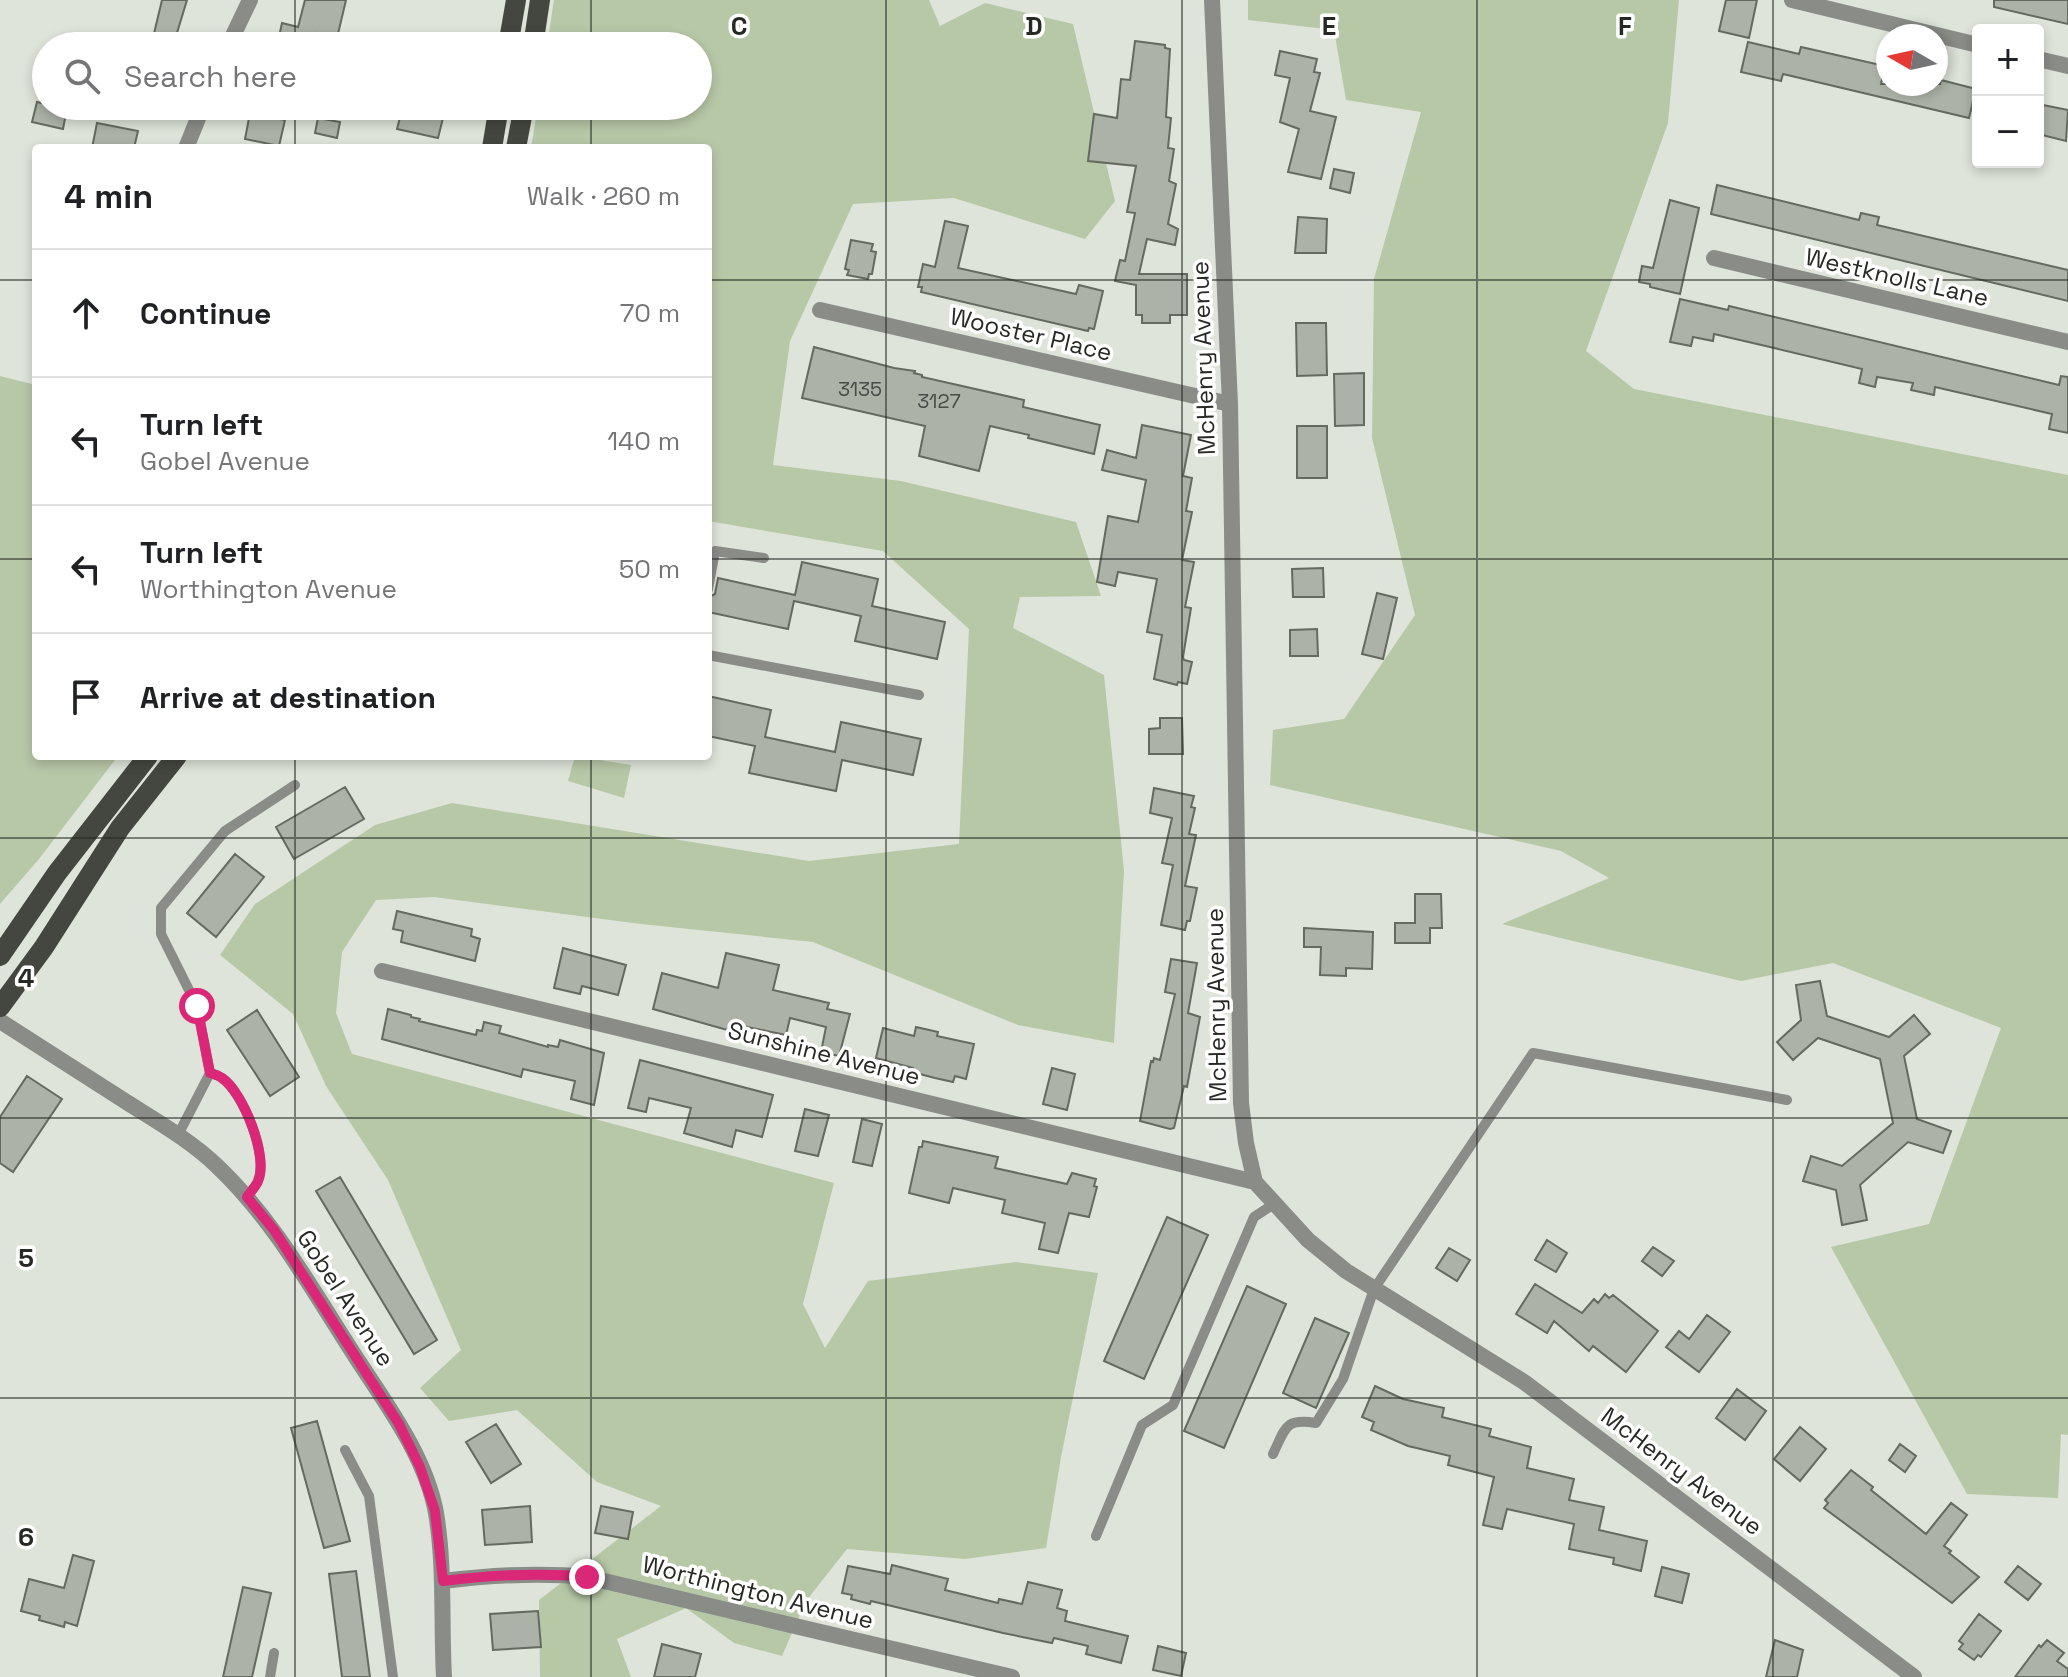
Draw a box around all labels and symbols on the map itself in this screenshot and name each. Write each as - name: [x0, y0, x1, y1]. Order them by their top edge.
- text: C: [731, 9, 747, 43]
- text: D: [1025, 9, 1043, 43]
- text: E: [1322, 9, 1336, 43]
- text: F: [1618, 9, 1632, 43]
- north arrow: [1876, 24, 1948, 96]
- street label: Westknolls Lane: [1802, 241, 1992, 313]
- street label: McHenry Avenue: [1184, 260, 1222, 456]
- street label: Wooster Place: [947, 300, 1115, 368]
- house number: 3135: [838, 376, 882, 402]
- house number: 3127: [917, 388, 961, 414]
- street label: McHenry Avenue: [1199, 908, 1233, 1102]
- text: 4: [18, 961, 34, 995]
- route start: [179, 988, 215, 1024]
- street label: Sunshine Avenue: [725, 1014, 923, 1092]
- street label: Gobel Avenue: [290, 1224, 402, 1372]
- text: 5: [18, 1241, 34, 1275]
- street label: McHenry Avenue: [1595, 1400, 1769, 1542]
- text: 6: [18, 1520, 34, 1554]
- street label: Worthington Avenue: [639, 1548, 877, 1636]
- route end: [569, 1559, 605, 1595]

